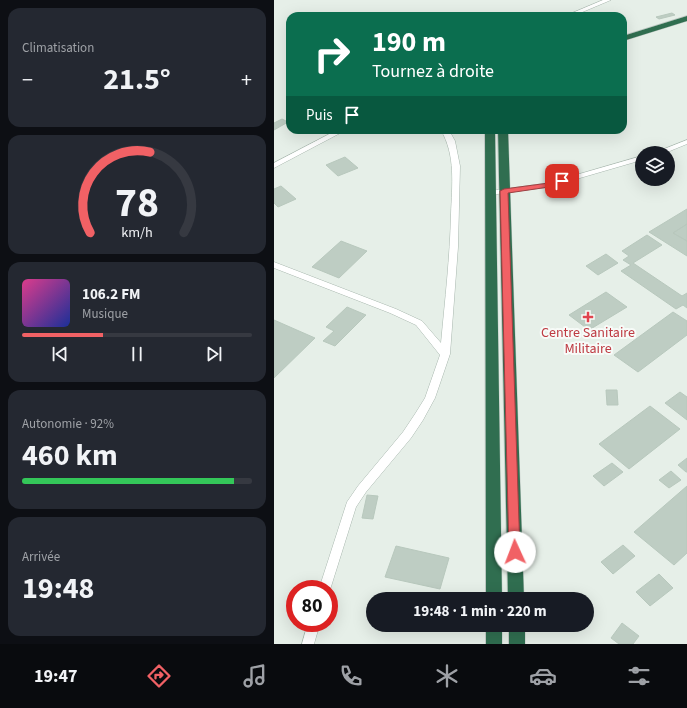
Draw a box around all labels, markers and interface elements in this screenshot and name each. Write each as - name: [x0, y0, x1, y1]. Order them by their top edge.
- text: 190 m: [372, 22, 446, 62]
- icon: right: [306, 28, 358, 80]
- text: Climatisation: [22, 39, 94, 57]
- text: 21.5°: [103, 58, 171, 101]
- text: Tournez à droite: [372, 59, 494, 84]
- text: −: [22, 64, 33, 96]
- text: +: [241, 64, 252, 96]
- icon: arrive: [341, 104, 363, 126]
- text: Puis: [306, 105, 333, 126]
- map controls: [635, 146, 675, 186]
- button: layers: [635, 146, 675, 186]
- pin: [545, 164, 579, 198]
- icon: arrive: [551, 170, 573, 192]
- text: 78: [115, 173, 159, 233]
- text: km/h: [121, 221, 153, 242]
- text: 106.2 FM: [82, 284, 140, 305]
- text: Musique: [82, 305, 128, 323]
- marker: Centre Sanitaire Militaire: [582, 311, 594, 323]
- place label: Centre Sanitaire Militaire: [541, 323, 635, 359]
- icon: previous: [49, 343, 71, 365]
- icon: pause: [126, 343, 148, 365]
- icon: next: [203, 343, 225, 365]
- text: Autonomie · 92%: [22, 415, 114, 433]
- text: 460 km: [22, 434, 118, 477]
- position arrow: [494, 531, 536, 573]
- text: Arrivée: [22, 548, 60, 566]
- text: 19:48: [22, 567, 94, 610]
- speed limit sign: 80: [286, 580, 338, 632]
- text: 19:48 · 1 min · 220 m: [413, 601, 547, 622]
- icon: directions: [145, 662, 173, 690]
- icon: music: [241, 662, 269, 690]
- icon: phone: [337, 662, 365, 690]
- icon: climate: [433, 662, 461, 690]
- icon: car: [529, 662, 557, 690]
- icon: filters: [625, 662, 653, 690]
- text: 19:47: [34, 664, 77, 689]

